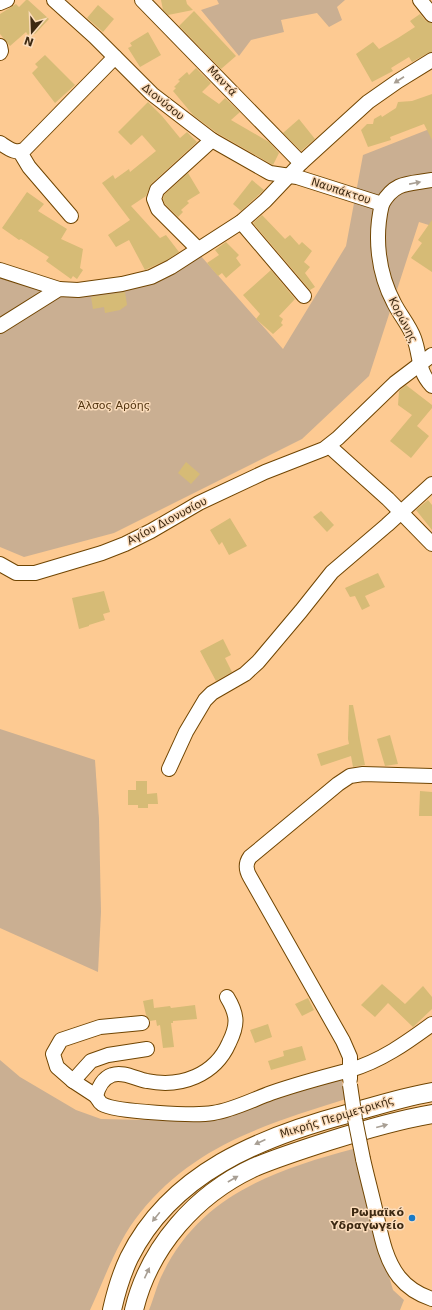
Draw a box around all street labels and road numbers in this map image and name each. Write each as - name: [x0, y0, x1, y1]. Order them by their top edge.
- street label: Μαντά: [205, 63, 239, 99]
- street label: Διονύσου: [139, 81, 187, 123]
- street label: Ναυπάκτου: [310, 175, 372, 207]
- street label: Κορώνης: [386, 295, 420, 345]
- street label: Αγίου Διονυσίου: [125, 494, 209, 548]
- street label: Μικρής Περιμετρικής: [278, 1093, 396, 1141]

